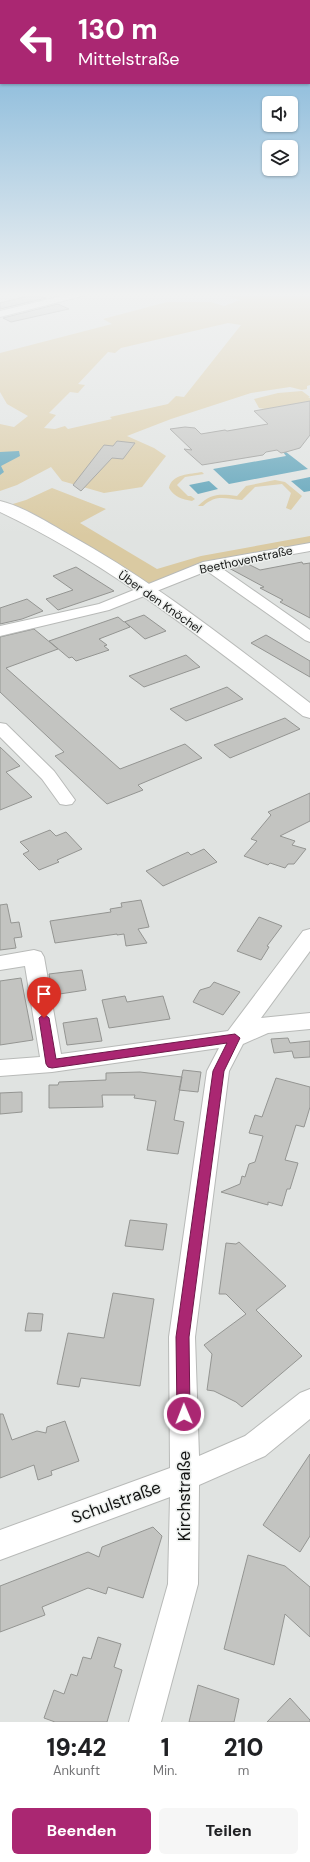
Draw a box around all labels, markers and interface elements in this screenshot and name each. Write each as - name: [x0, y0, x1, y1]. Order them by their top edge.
- text: 130 m: [78, 11, 158, 48]
- icon: left: [12, 16, 64, 68]
- text: Mittelstraße: [78, 47, 180, 71]
- map controls: [262, 96, 298, 176]
- button: sound: [262, 96, 298, 132]
- button: layers: [262, 140, 298, 176]
- street label: Beethovenstraße: [198, 542, 294, 578]
- street label: Über den Knöchel: [115, 567, 205, 637]
- pin: [27, 977, 61, 1018]
- icon: arrive: [33, 983, 55, 1005]
- position arrow: [163, 1393, 205, 1435]
- street label: Kirchstraße: [173, 1451, 195, 1541]
- street label: Schulstraße: [68, 1476, 164, 1528]
- text: 19:42: [47, 1732, 107, 1763]
- text: 1: [161, 1732, 170, 1763]
- text: 210: [224, 1732, 263, 1763]
- text: Ankunft: [53, 1762, 100, 1779]
- text: Min.: [153, 1762, 177, 1779]
- text: m: [238, 1762, 249, 1779]
- button: Beenden: [12, 1808, 151, 1854]
- button: Teilen: [159, 1808, 298, 1854]

